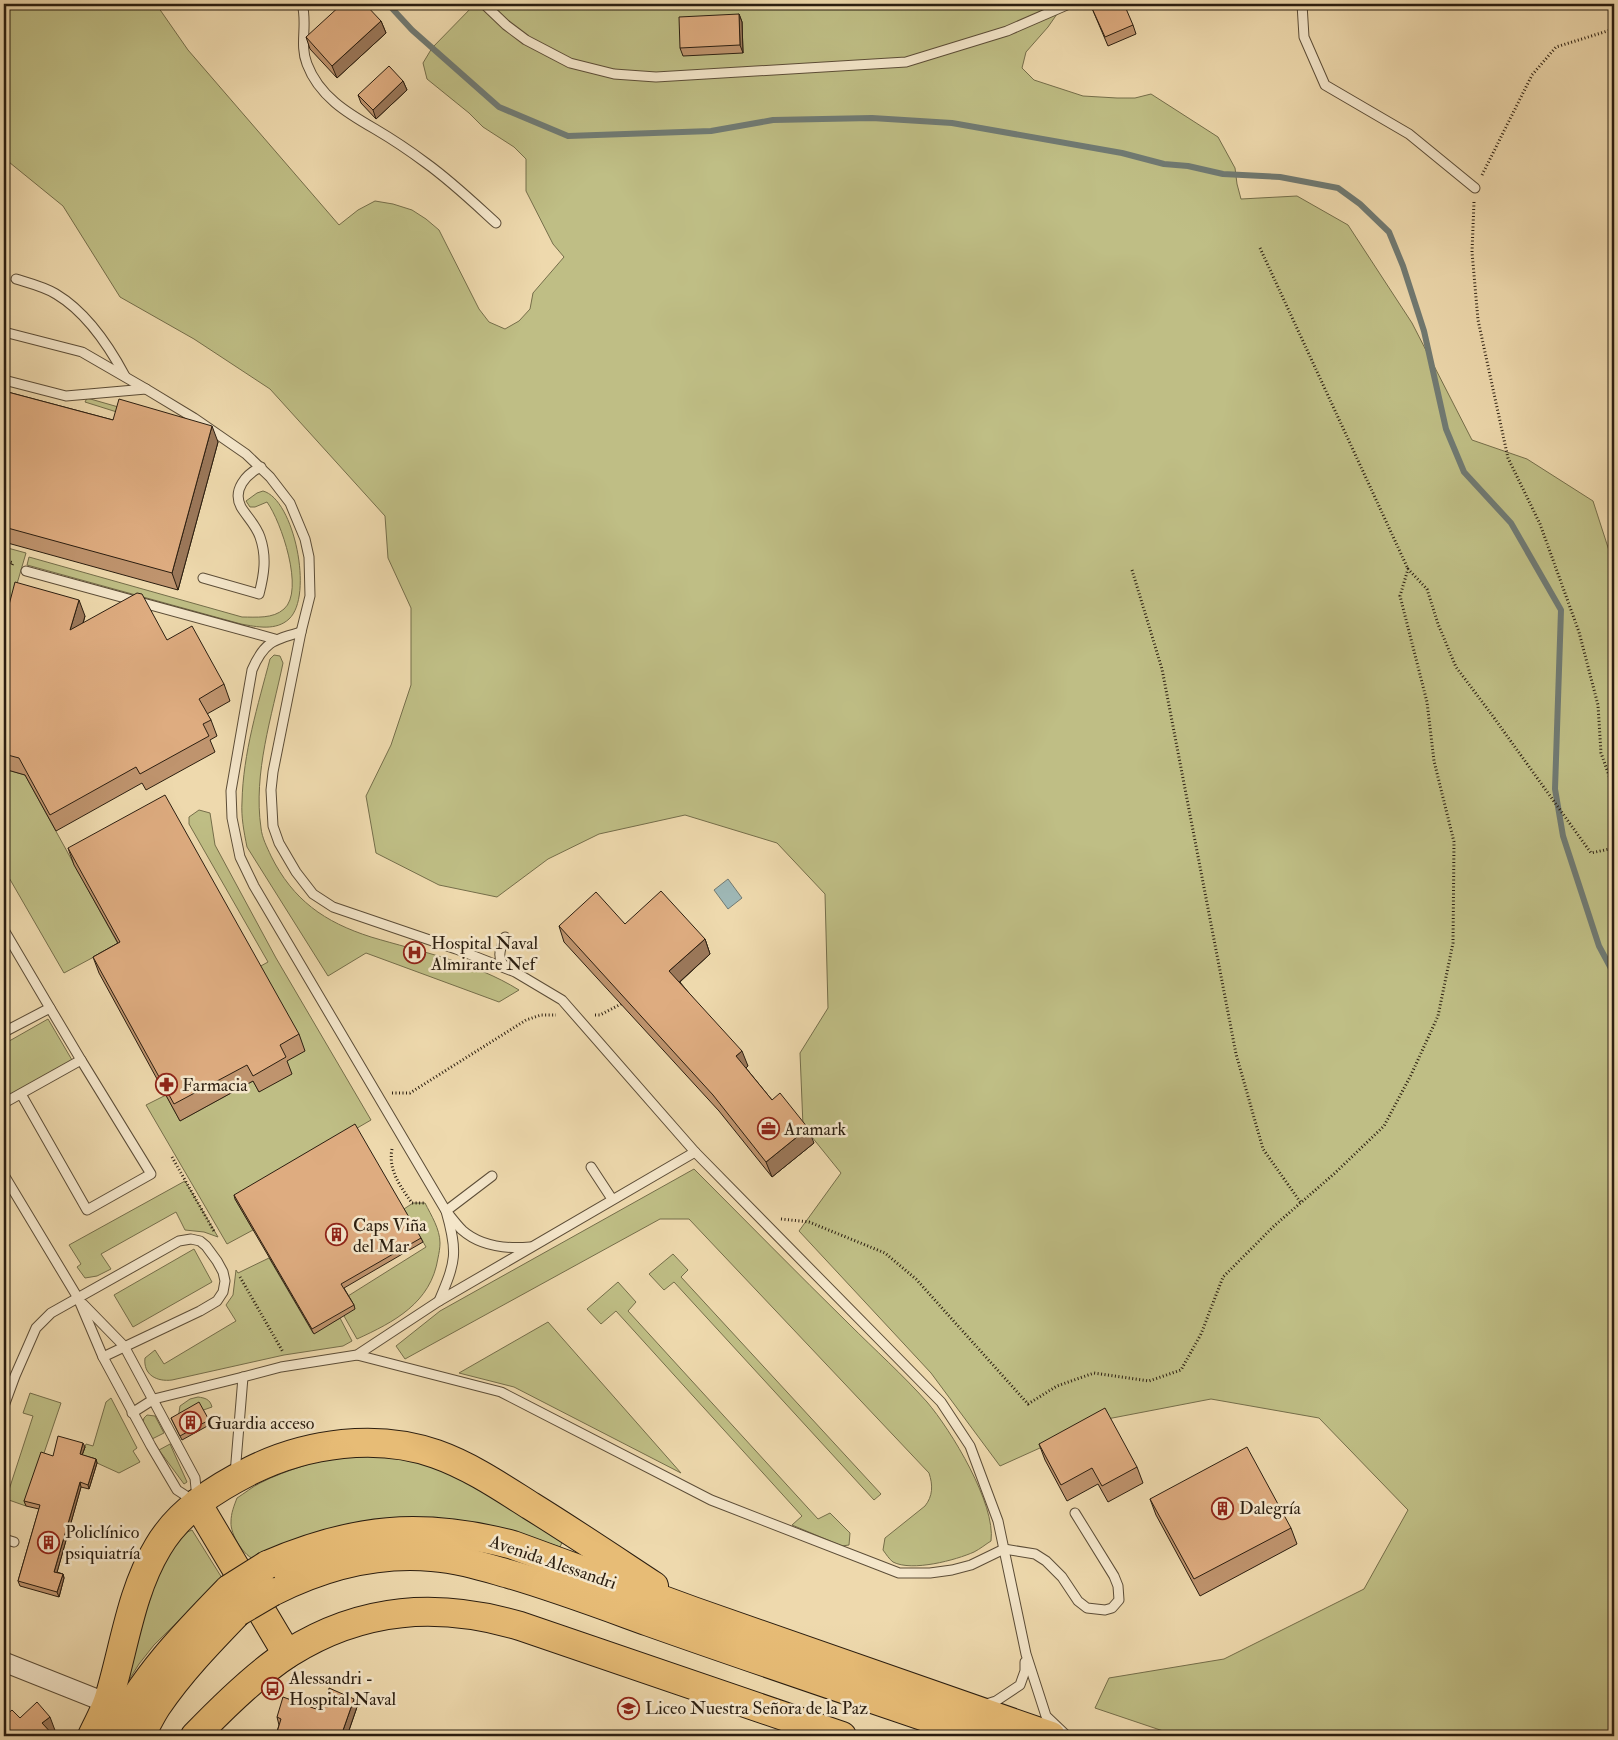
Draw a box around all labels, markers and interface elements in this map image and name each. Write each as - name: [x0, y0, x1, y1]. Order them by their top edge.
- place label: Hospital Naval Almirante Nef: [430, 932, 539, 976]
- hospital icon: Hospital Naval Almirante Nef: [403, 941, 427, 965]
- pharmacy icon: Farmacia: [154, 1073, 178, 1097]
- place label: Farmacia: [182, 1074, 248, 1097]
- office icon: Aramark: [756, 1117, 780, 1141]
- place label: Aramark: [783, 1118, 847, 1141]
- place label: Caps Viña del Mar: [353, 1214, 427, 1258]
- building icon: Caps Viña del Mar: [325, 1223, 349, 1247]
- building icon: Guardia acceso: [179, 1411, 203, 1435]
- place label: Guardia acceso: [207, 1412, 315, 1435]
- building icon: Dalegría: [1211, 1496, 1235, 1520]
- place label: Dalegría: [1239, 1497, 1301, 1520]
- place label: Policlínico psiquiatría: [64, 1521, 141, 1565]
- building icon: Policlínico psiquiatría: [37, 1530, 61, 1554]
- street label: Avenida Alessandri: [485, 1530, 620, 1595]
- place label: Alessandri - Hospital Naval: [288, 1667, 397, 1711]
- bus stop icon: Alessandri - Hospital Naval: [261, 1676, 285, 1700]
- school or university icon: Liceo Nuestra Señora de la Paz: [617, 1696, 641, 1720]
- place label: Liceo Nuestra Señora de la Paz: [645, 1697, 868, 1720]

